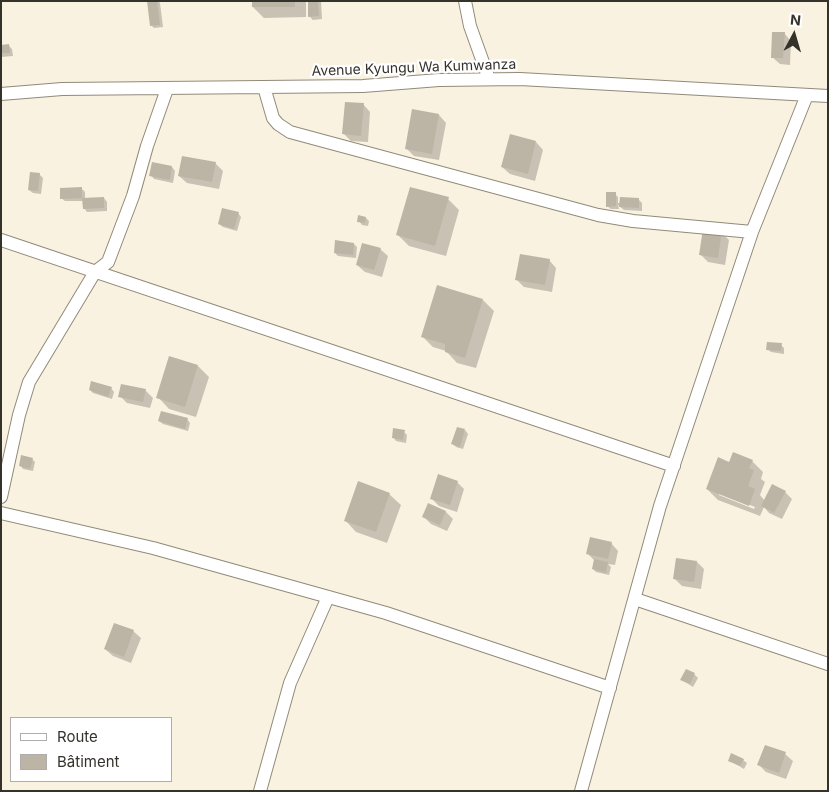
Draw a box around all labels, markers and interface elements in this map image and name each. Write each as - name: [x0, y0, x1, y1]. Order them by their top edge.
- north arrow: [769, 10, 819, 60]
- text: N: [789, 11, 802, 29]
- street label: Avenue Kyungu Wa Kumwanza: [311, 56, 517, 80]
- legend: [10, 717, 172, 782]
- text: Route: [57, 727, 98, 746]
- text: Bâtiment: [57, 752, 119, 771]

